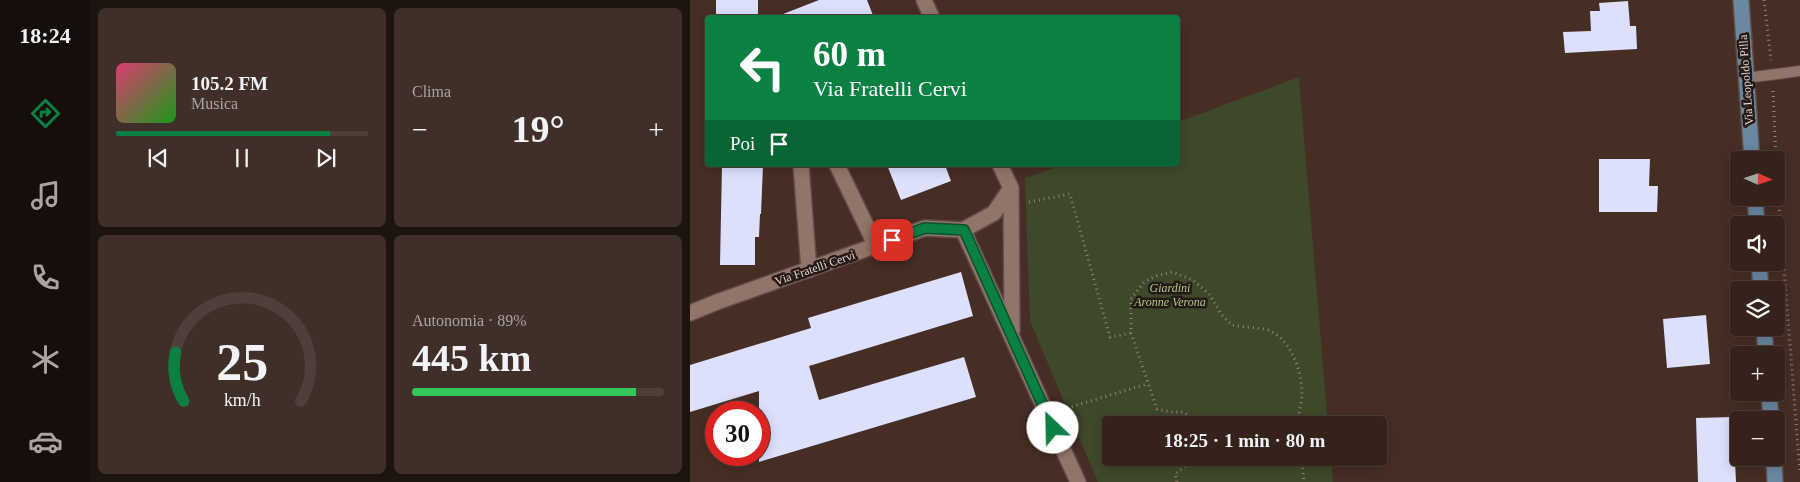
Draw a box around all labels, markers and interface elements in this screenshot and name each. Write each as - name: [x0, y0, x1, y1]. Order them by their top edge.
- text: 18:24: [19, 23, 71, 48]
- street label: Via Leopoldo Pilla: [1736, 34, 1756, 126]
- icon: left: [730, 35, 795, 100]
- text: 60 m: [813, 35, 886, 74]
- text: 105.2 FM: [191, 73, 268, 94]
- text: Via Fratelli Cervi: [813, 76, 967, 101]
- text: Clima: [412, 83, 451, 100]
- text: Musica: [191, 95, 238, 112]
- icon: directions: [28, 96, 63, 131]
- text: 19°: [511, 108, 565, 150]
- text: −: [412, 114, 428, 145]
- text: +: [648, 114, 664, 145]
- icon: arrive: [765, 130, 793, 158]
- text: Poi: [730, 133, 755, 154]
- icon: previous: [144, 144, 172, 172]
- icon: pause: [228, 144, 256, 172]
- icon: next: [312, 144, 340, 172]
- north arrow: [1730, 151, 1785, 206]
- map controls: [1730, 151, 1785, 466]
- icon: music: [28, 178, 63, 213]
- button: sound: [1730, 216, 1785, 271]
- pin: [871, 219, 913, 261]
- icon: arrive: [878, 226, 906, 254]
- street label: Via Fratelli Cervi: [773, 248, 858, 288]
- icon: phone: [28, 260, 63, 295]
- park label: Giardini Aronne Verona: [1133, 281, 1206, 309]
- button: layers: [1730, 281, 1785, 336]
- text: Autonomia · 89%: [412, 312, 527, 329]
- text: 25: [216, 334, 268, 391]
- text: 445 km: [412, 337, 531, 379]
- icon: climate: [28, 342, 63, 377]
- button: +: [1730, 346, 1785, 401]
- text: km/h: [224, 390, 260, 410]
- speed limit sign: 30: [705, 401, 770, 466]
- position arrow: [1026, 401, 1078, 453]
- button: −: [1730, 411, 1785, 466]
- icon: car: [28, 424, 63, 459]
- text: 18:25 · 1 min · 80 m: [1164, 430, 1325, 451]

